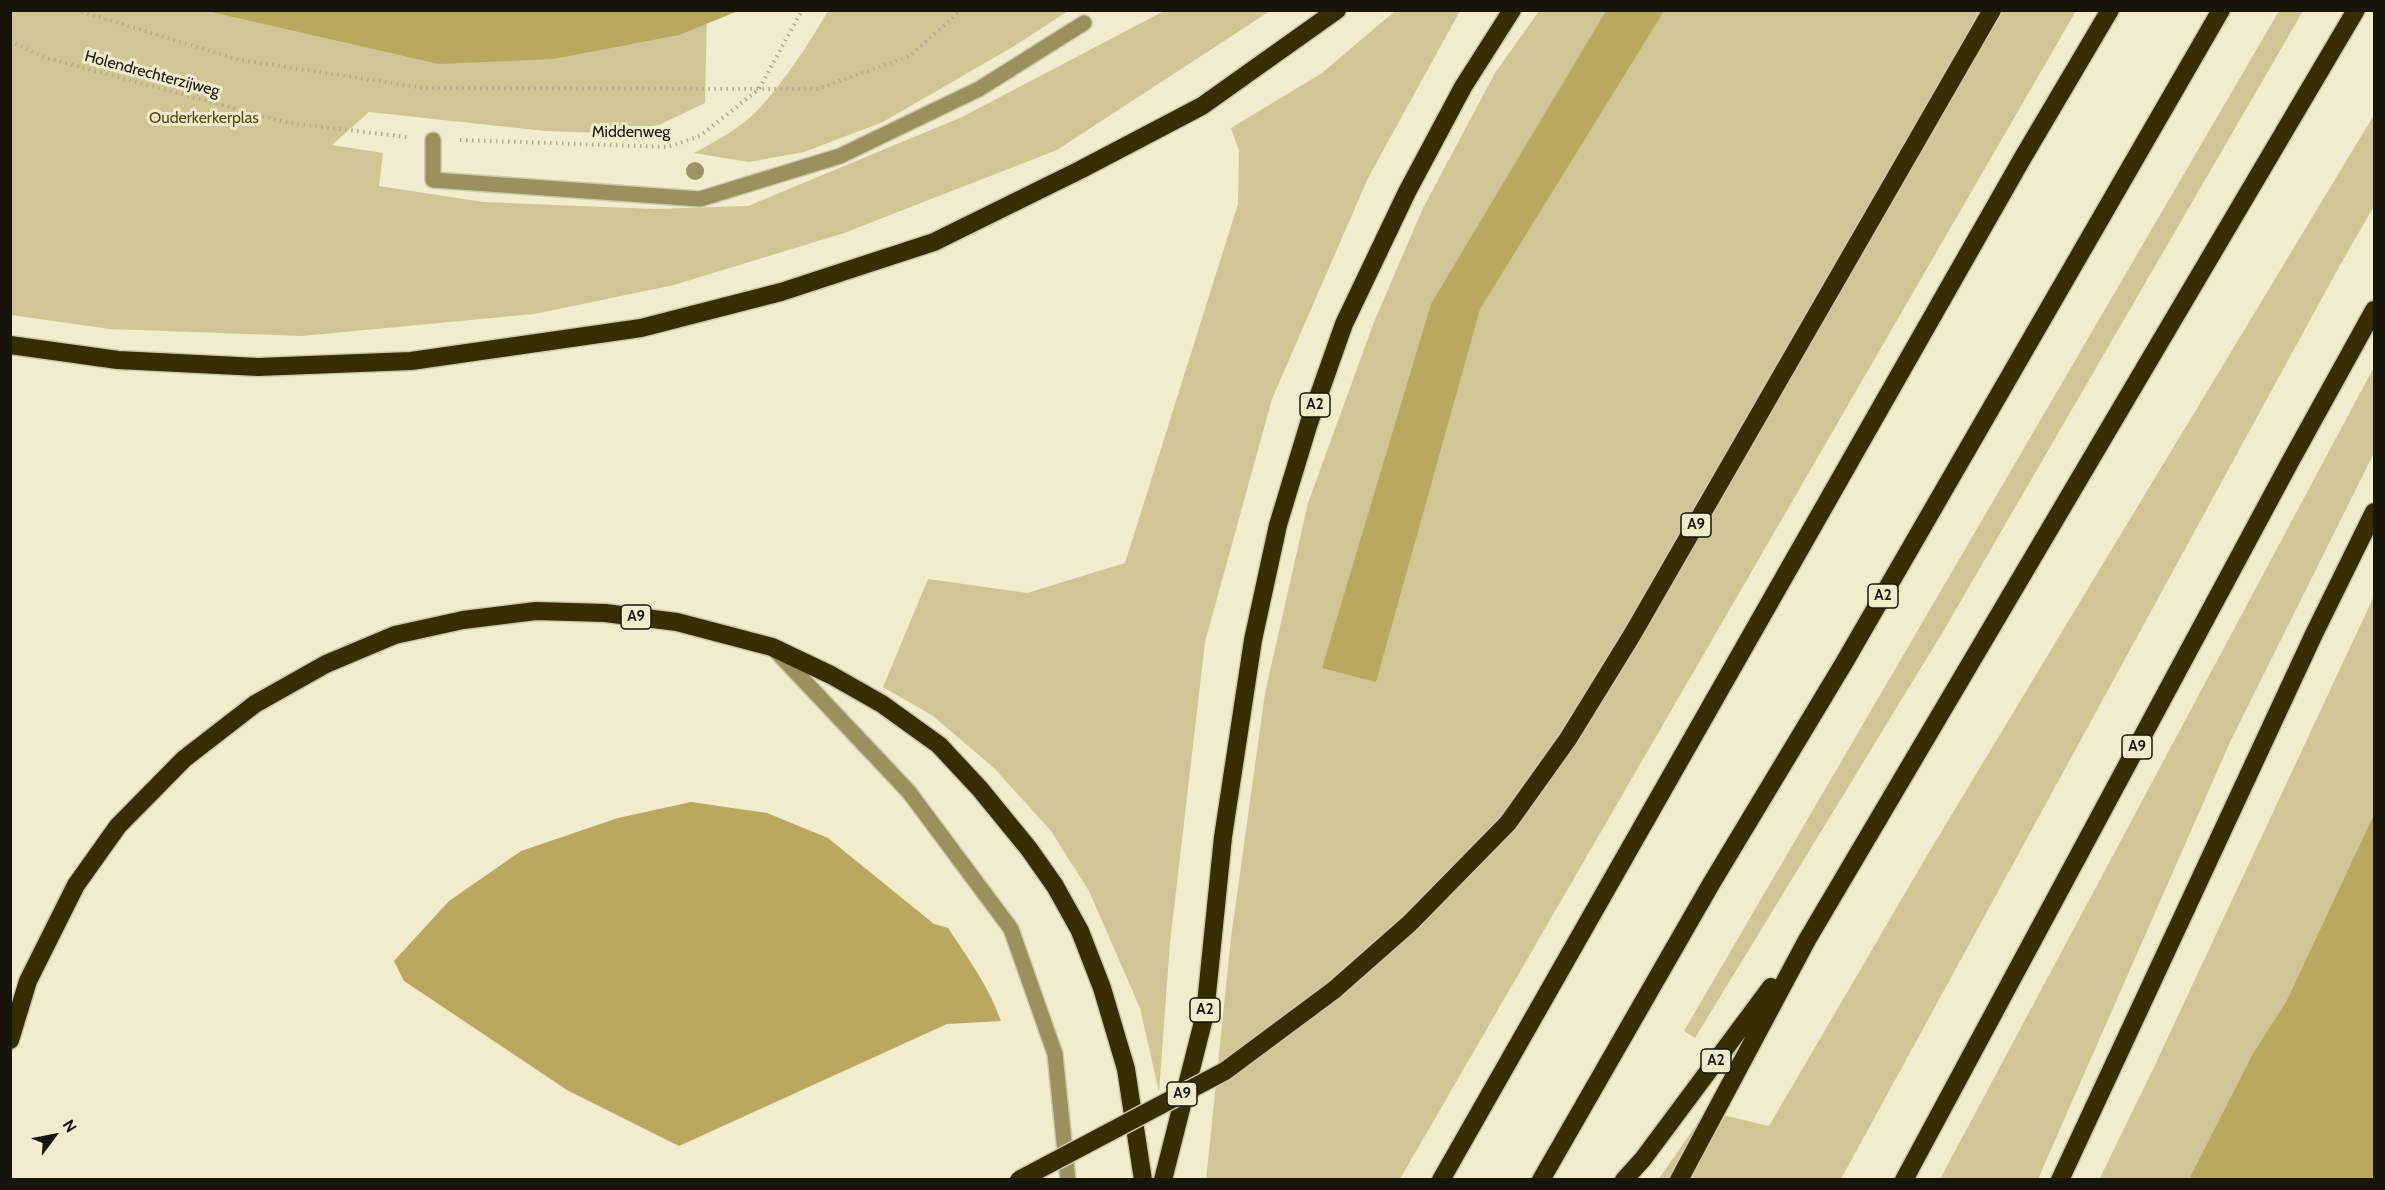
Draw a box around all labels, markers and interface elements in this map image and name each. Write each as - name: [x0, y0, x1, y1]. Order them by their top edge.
- street label: Holendrechterzijweg: [82, 47, 222, 101]
- park label: Ouderkerkerplas: [149, 108, 259, 128]
- street label: Middenweg: [592, 122, 670, 142]
- road number: A2: [1300, 393, 1330, 417]
- road number: A9: [1681, 513, 1711, 537]
- road number: A2: [1868, 584, 1898, 608]
- road number: A9: [621, 605, 651, 629]
- road number: A9: [2122, 735, 2152, 759]
- road number: A2: [1190, 998, 1220, 1022]
- road number: A2: [1701, 1049, 1731, 1073]
- road number: A9: [1167, 1082, 1197, 1106]
- north arrow: [24, 1106, 84, 1166]
- text: N: [59, 1116, 81, 1136]

